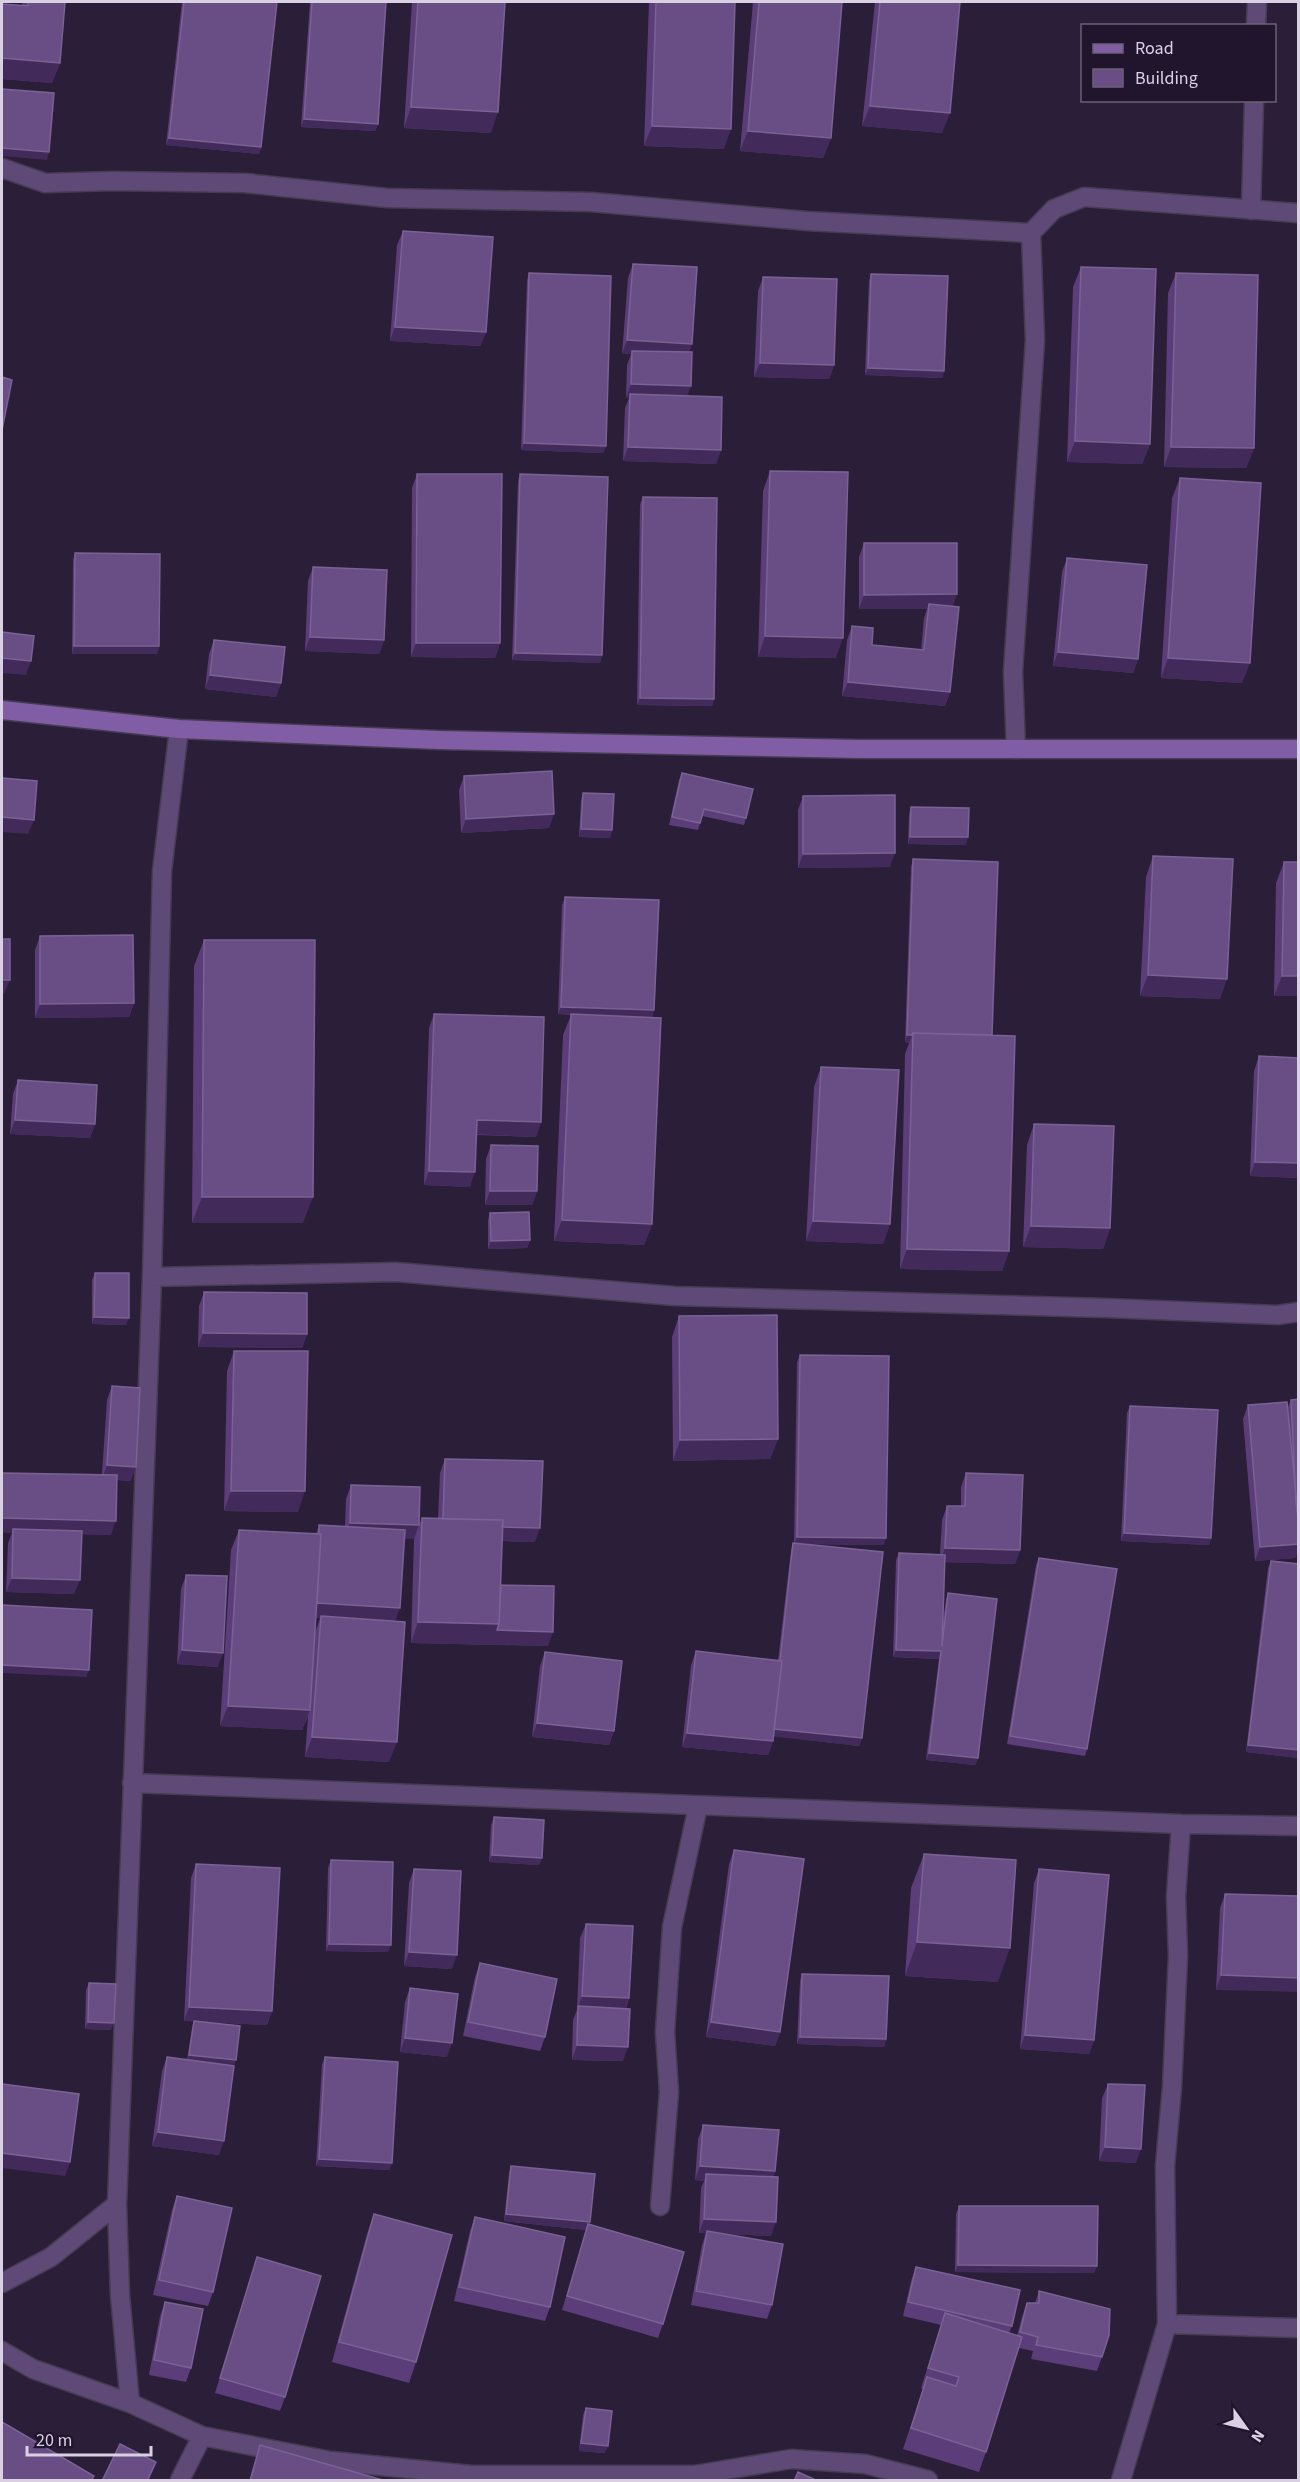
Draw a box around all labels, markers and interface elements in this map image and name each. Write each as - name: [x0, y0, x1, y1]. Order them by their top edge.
- legend: [1081, 24, 1276, 102]
- text: Road: [1135, 36, 1174, 61]
- text: Building: [1135, 66, 1198, 91]
- north arrow: [1216, 2398, 1276, 2458]
- scale bar: [27, 2419, 152, 2457]
- text: N: [1246, 2425, 1270, 2446]
- text: 20 m: [36, 2428, 72, 2453]

